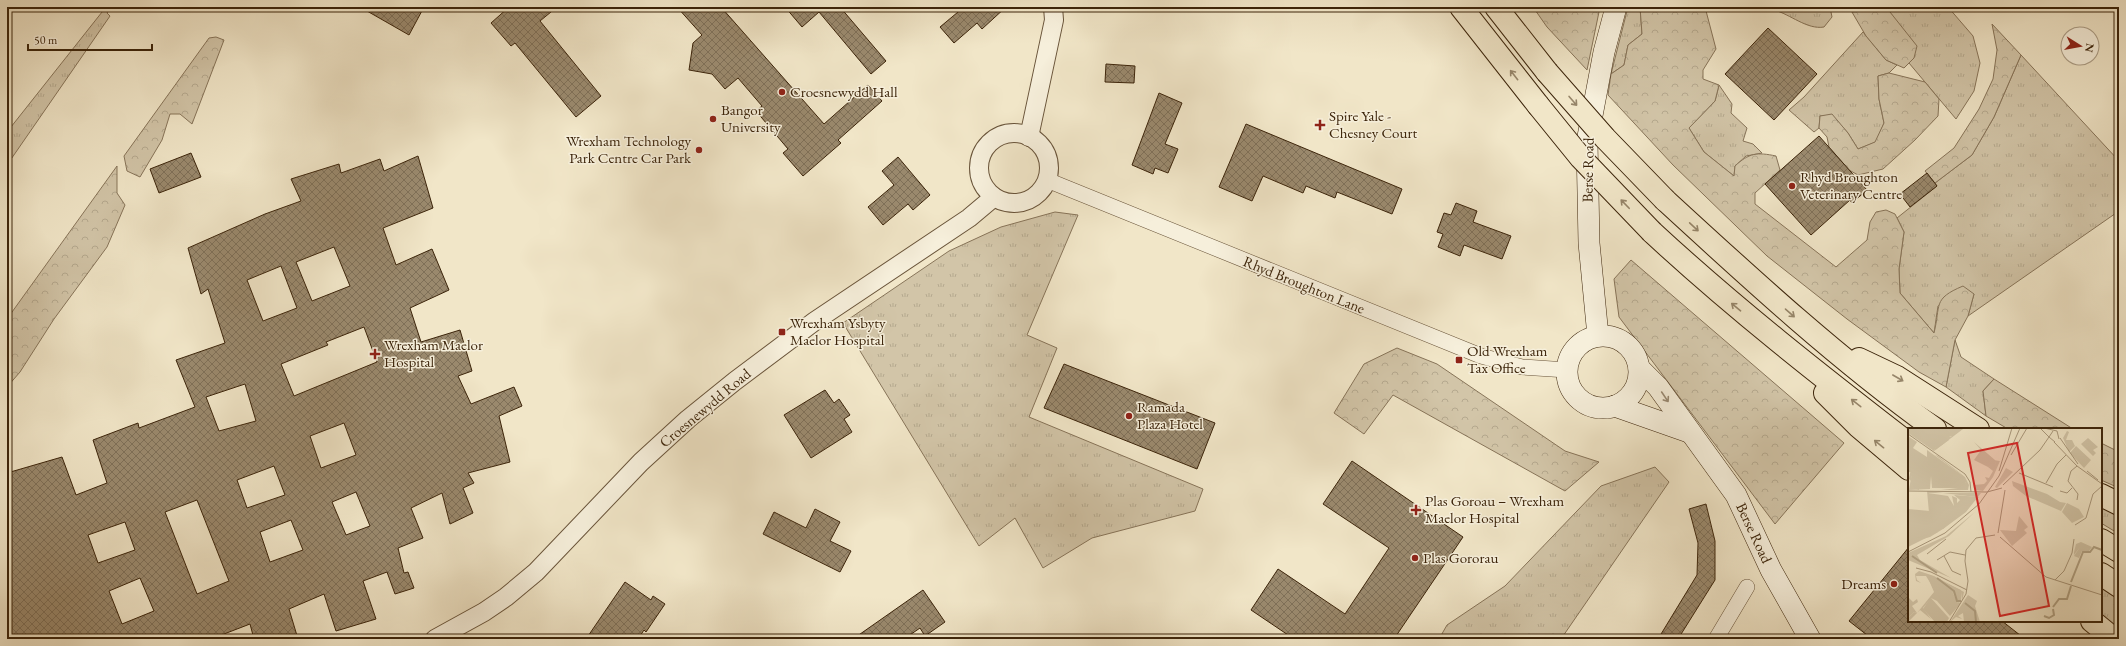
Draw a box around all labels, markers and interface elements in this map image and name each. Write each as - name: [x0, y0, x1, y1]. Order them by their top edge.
- scale bar: [28, 26, 152, 52]
- north arrow: [2060, 26, 2100, 66]
- text: 50 m: [34, 32, 58, 48]
- text: N: [2082, 42, 2098, 54]
- one-way arrow: [1510, 69, 1518, 80]
- place label: Croesnewydd Hall: [790, 82, 898, 101]
- marker: Croesnewydd Hall: [777, 87, 787, 97]
- one-way arrow: [1569, 96, 1578, 106]
- place label: Bangor University: [721, 100, 781, 136]
- place label: Spire Yale - Chesney Court: [1329, 106, 1417, 142]
- marker: Bangor University: [708, 114, 718, 124]
- marker: Spire Yale - Chesney Court: [1314, 119, 1326, 131]
- place label: Wrexham Technology Park Centre Car Park: [566, 131, 692, 167]
- street label: Berse Road: [1577, 137, 1598, 203]
- marker: Wrexham Technology Park Centre Car Park: [694, 145, 704, 155]
- place label: Rhyd Broughton Veterinary Centre: [1800, 167, 1902, 203]
- marker: Rhyd Broughton Veterinary Centre: [1787, 181, 1797, 191]
- one-way arrow: [1621, 199, 1630, 209]
- one-way arrow: [1689, 222, 1699, 231]
- street label: Rhyd Broughton Lane: [1241, 251, 1368, 318]
- one-way arrow: [1730, 302, 1741, 311]
- one-way arrow: [1785, 309, 1796, 318]
- place label: Wrexham Ysbyty Maelor Hospital: [790, 313, 886, 349]
- marker: Wrexham Ysbyty Maelor Hospital: [777, 327, 787, 337]
- place label: Wrexham Maelor Hospital: [384, 335, 483, 371]
- place label: Old Wrexham Tax Office: [1467, 341, 1548, 377]
- marker: Wrexham Maelor Hospital: [369, 348, 381, 360]
- marker: Old Wrexham Tax Office: [1454, 355, 1464, 365]
- street label: Croesnewydd Road: [655, 364, 755, 451]
- one-way arrow: [1892, 374, 1904, 382]
- one-way arrow: [1661, 391, 1669, 402]
- place label: Ramada Plaza Hotel: [1137, 397, 1203, 433]
- one-way arrow: [1851, 399, 1862, 407]
- marker: Ramada Plaza Hotel: [1124, 411, 1134, 421]
- inset map: [1908, 428, 2102, 622]
- one-way arrow: [1873, 439, 1884, 448]
- place label: Plas Goroau – Wrexham Maelor Hospital: [1425, 491, 1565, 527]
- street label: Berse Road: [1732, 499, 1777, 567]
- marker: Plas Goroau – Wrexham Maelor Hospital: [1410, 504, 1422, 516]
- place label: Plas Gororau: [1423, 548, 1499, 567]
- marker: Plas Gororau: [1410, 553, 1420, 563]
- place label: Dreams: [1841, 574, 1886, 593]
- marker: Dreams: [1889, 579, 1899, 589]

